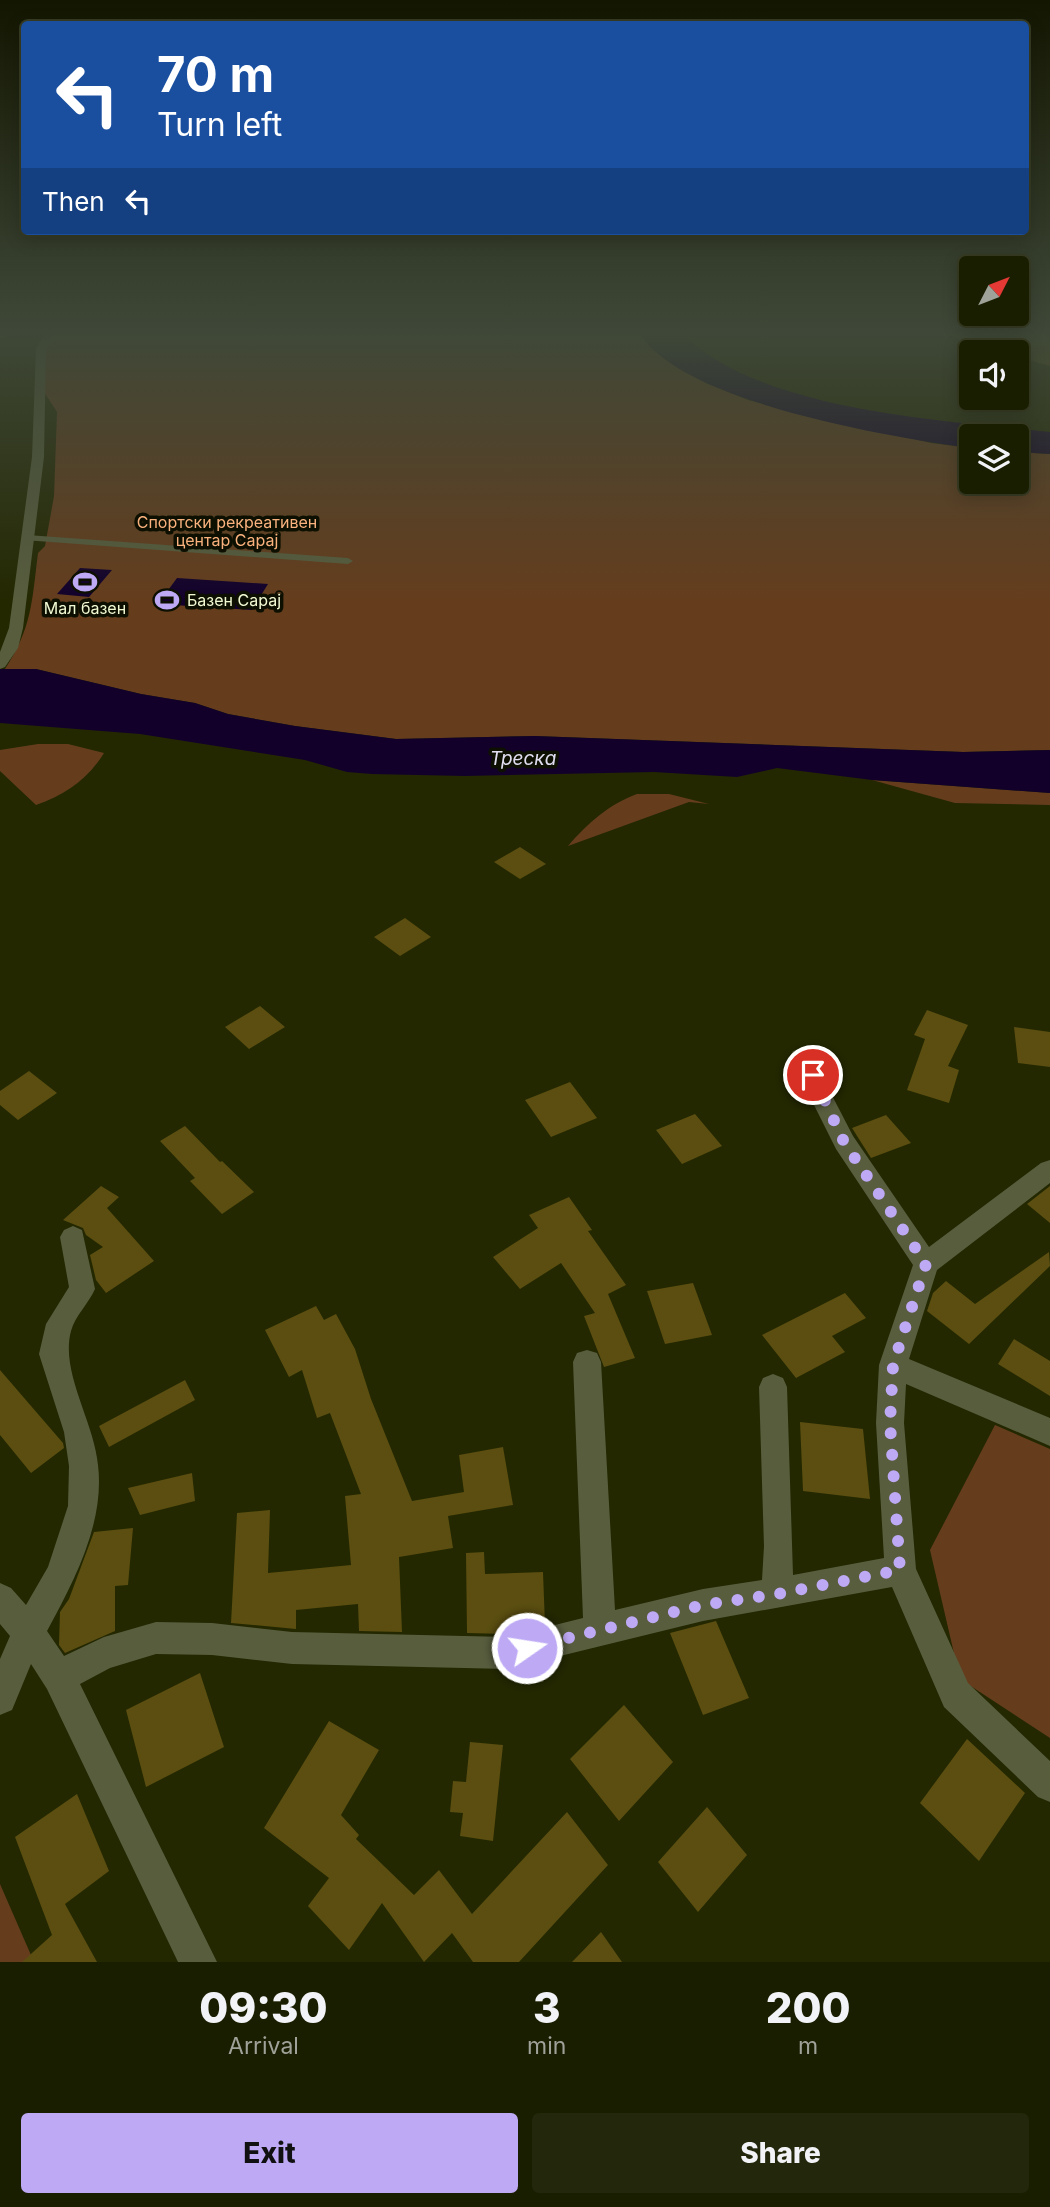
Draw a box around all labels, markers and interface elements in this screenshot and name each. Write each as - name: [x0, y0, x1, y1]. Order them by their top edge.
- text: 70 m: [157, 45, 274, 104]
- icon: left: [42, 49, 133, 140]
- text: Turn left: [157, 105, 282, 144]
- icon: left: [119, 182, 157, 220]
- text: Then: [42, 186, 105, 217]
- north arrow: [959, 256, 1029, 326]
- map controls: [959, 256, 1029, 494]
- button: sound: [959, 340, 1029, 410]
- button: layers: [959, 424, 1029, 494]
- park label: Спортски рекреативен центар Сарај: [137, 512, 317, 550]
- sports icon: Мал базен: [71, 568, 99, 596]
- sports icon: Базен Сарај: [153, 586, 181, 614]
- place label: Базен Сарај: [187, 590, 281, 610]
- place label: Мал базен: [44, 598, 126, 618]
- water label: Треска: [490, 747, 557, 770]
- pin: [783, 1045, 843, 1105]
- icon: arrive: [794, 1056, 832, 1094]
- position arrow: [490, 1611, 564, 1685]
- text: 09:30: [199, 1982, 328, 2033]
- text: 3: [533, 1982, 560, 2033]
- text: 200: [766, 1982, 851, 2033]
- text: Arrival: [228, 2032, 299, 2060]
- text: min: [527, 2032, 566, 2060]
- text: m: [798, 2032, 818, 2060]
- button: Exit: [21, 2113, 518, 2193]
- button: Share: [532, 2113, 1029, 2193]

